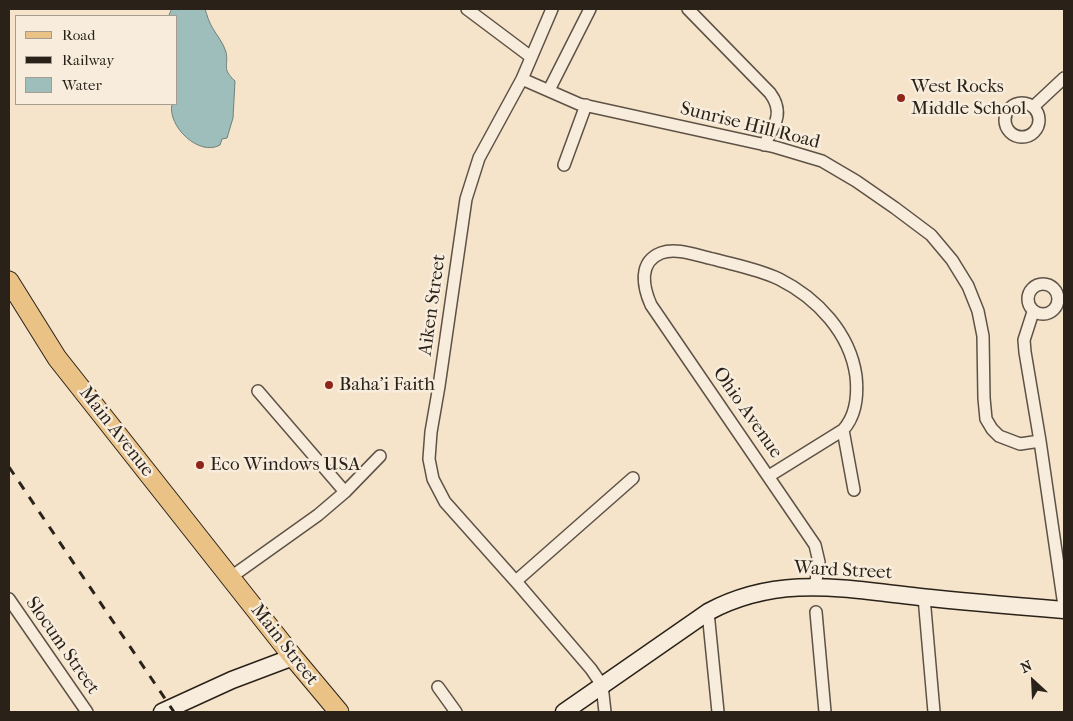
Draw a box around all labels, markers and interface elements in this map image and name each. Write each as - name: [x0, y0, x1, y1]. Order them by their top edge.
- legend: [15, 15, 178, 105]
- text: Road: [62, 26, 95, 44]
- text: Railway: [62, 51, 114, 69]
- text: Water: [62, 76, 102, 94]
- place label: West Rocks Middle School: [911, 76, 1026, 120]
- marker: West Rocks Middle School: [895, 92, 907, 104]
- street label: Sunrise Hill Road: [678, 98, 822, 154]
- street label: Aiken Street: [415, 253, 451, 357]
- street label: Ohio Avenue: [707, 363, 787, 463]
- place label: Baha'i Faith: [339, 374, 435, 396]
- marker: Baha'i Faith: [323, 379, 335, 391]
- street label: Main Avenue: [74, 382, 158, 482]
- place label: Eco Windows USA: [210, 454, 361, 476]
- marker: Eco Windows USA: [194, 459, 206, 471]
- street label: Ward Street: [793, 557, 893, 585]
- street label: Slocum Street: [20, 593, 104, 699]
- street label: Main Street: [245, 600, 323, 690]
- north arrow: [1008, 656, 1058, 706]
- text: N: [1018, 657, 1035, 677]

